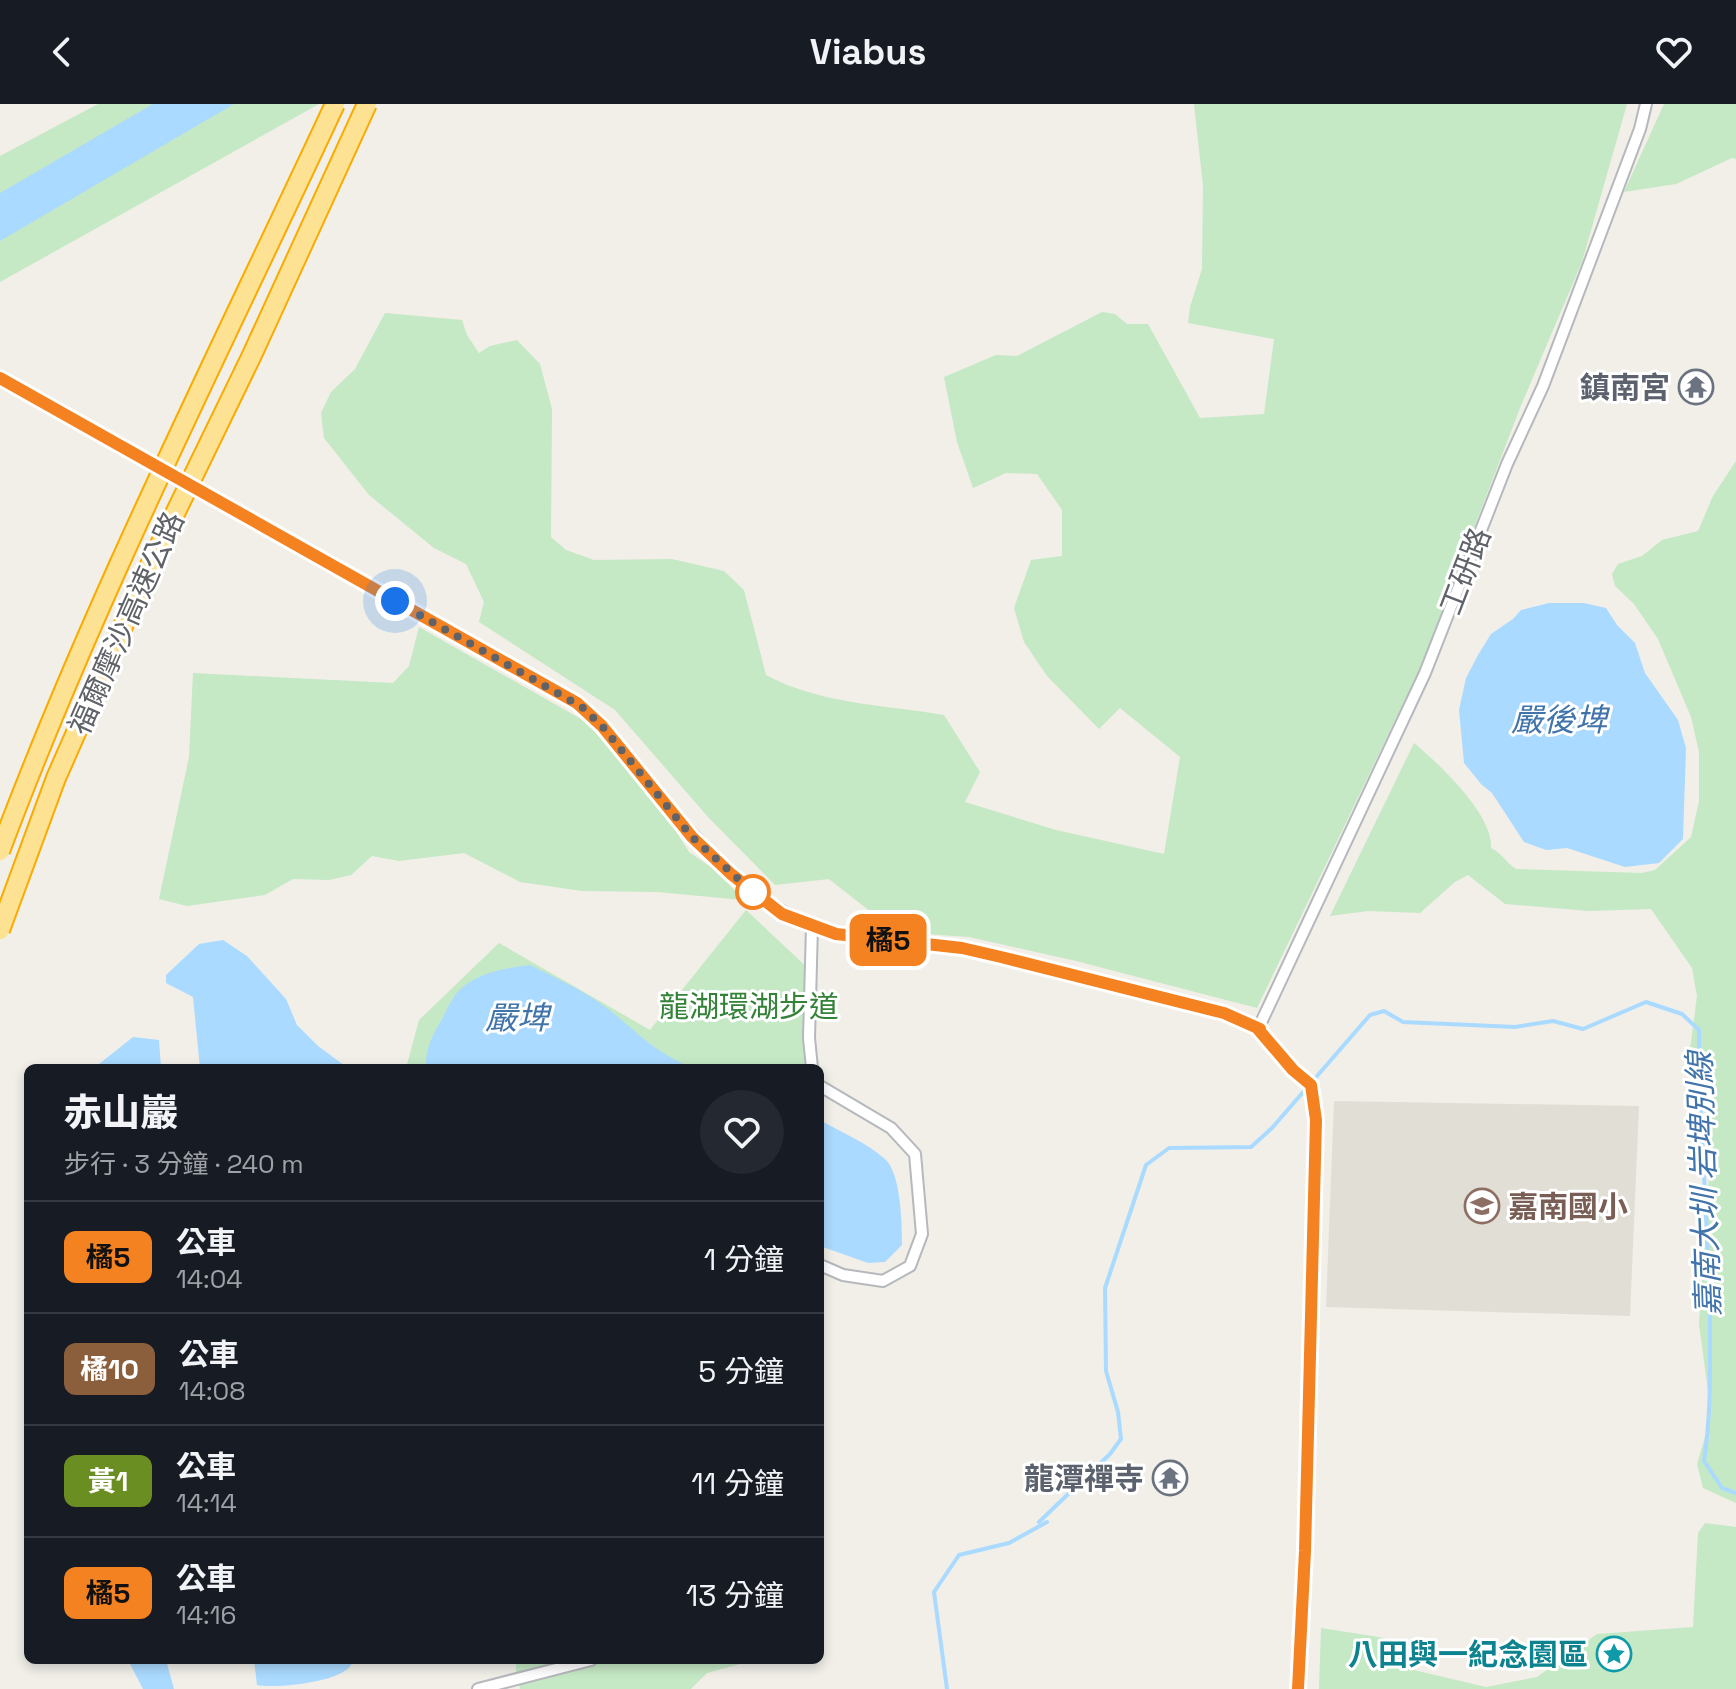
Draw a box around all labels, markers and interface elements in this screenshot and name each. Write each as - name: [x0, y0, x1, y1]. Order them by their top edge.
- text: Viabus: [810, 29, 926, 75]
- icon: back: [40, 30, 84, 74]
- icon: heart: [1652, 30, 1696, 74]
- place label: 鎮南宮: [1580, 368, 1670, 407]
- temple icon: 鎮南宮: [1677, 368, 1715, 406]
- street label: 福爾摩沙高速公路: [59, 505, 193, 741]
- street label: 工研路: [1431, 522, 1499, 620]
- your location: [375, 581, 415, 621]
- water label: 嚴後埤: [1511, 700, 1611, 740]
- unlabelled marker: [736, 875, 770, 909]
- line badge: 橘5: [852, 914, 924, 966]
- text: 橘5: [866, 922, 910, 958]
- park label: 龍湖環湖步道: [659, 987, 839, 1026]
- water label: 嚴埤: [485, 998, 553, 1038]
- water label: 嘉南大圳 岩埤別線: [1679, 1048, 1729, 1317]
- text: 赤山巖: [64, 1089, 178, 1137]
- button: heart: [700, 1090, 784, 1174]
- text: 步行 · 3 分鐘 · 240 m: [64, 1147, 304, 1181]
- school or university icon: 嘉南國小: [1463, 1187, 1501, 1225]
- place label: 嘉南國小: [1508, 1187, 1628, 1226]
- text: 公車: [176, 1223, 236, 1262]
- text: 橘5: [86, 1239, 130, 1275]
- text: 1 分鐘: [704, 1240, 784, 1279]
- text: 14:04: [176, 1262, 243, 1296]
- text: 公車: [179, 1335, 239, 1374]
- text: 橘10: [80, 1351, 139, 1387]
- text: 5 分鐘: [698, 1352, 784, 1391]
- text: 14:08: [179, 1374, 245, 1408]
- text: 公車: [176, 1447, 236, 1486]
- place label: 龍潭禪寺: [1024, 1459, 1144, 1498]
- temple icon: 龍潭禪寺: [1151, 1459, 1189, 1497]
- text: 黃1: [88, 1463, 128, 1499]
- text: 11 分鐘: [691, 1464, 784, 1503]
- text: 14:14: [176, 1486, 237, 1520]
- text: 公車: [176, 1559, 236, 1598]
- text: 橘5: [86, 1575, 130, 1611]
- text: 13 分鐘: [686, 1576, 784, 1615]
- text: 14:16: [176, 1598, 236, 1632]
- place label: 八田與一紀念園區: [1348, 1635, 1588, 1674]
- place icon: 八田與一紀念園區: [1595, 1635, 1633, 1673]

